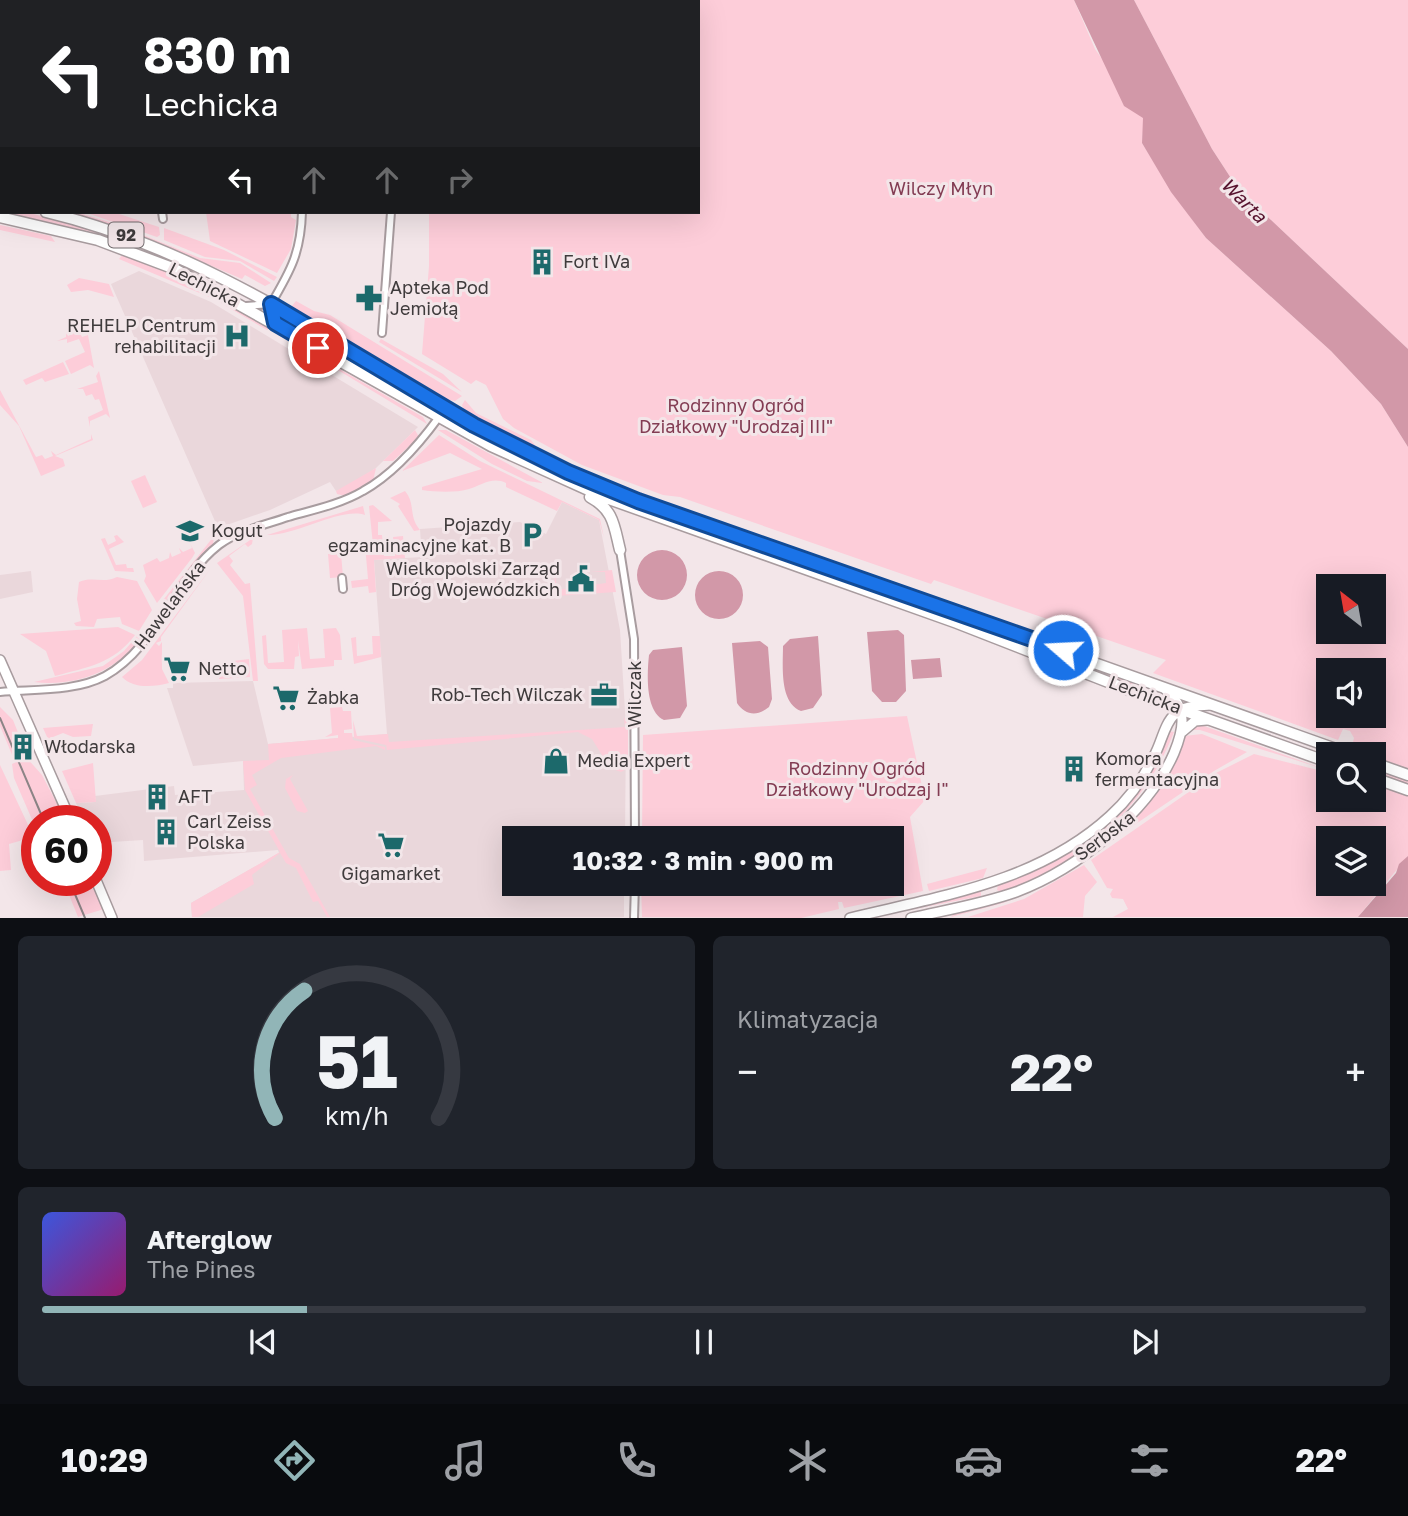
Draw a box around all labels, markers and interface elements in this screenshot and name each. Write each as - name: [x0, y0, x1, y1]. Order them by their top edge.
- text: 830 m: [143, 25, 291, 84]
- icon: left: [28, 28, 119, 119]
- text: Lechicka: [143, 85, 278, 123]
- icon: left: [222, 161, 260, 199]
- icon: ahead: [295, 161, 333, 199]
- icon: ahead: [368, 161, 406, 199]
- icon: right: [441, 161, 479, 199]
- water label: Warta: [1217, 172, 1273, 228]
- park label: Wilczy Młyn: [889, 177, 993, 199]
- road number: 92: [108, 222, 144, 247]
- building icon: Fort IVa: [527, 247, 557, 277]
- place label: Fort IVa: [563, 250, 630, 272]
- street label: Lechicka: [166, 257, 243, 311]
- place label: Apteka Pod Jemiołą: [390, 276, 489, 319]
- pharmacy icon: Apteka Pod Jemiołą: [354, 283, 384, 313]
- place label: REHELP Centrum rehabilitacji: [67, 314, 216, 357]
- pin: [288, 318, 348, 378]
- hospital icon: REHELP Centrum rehabilitacji: [222, 321, 252, 351]
- icon: arrive: [299, 329, 337, 367]
- park label: Rodzinny Ogród Działkowy "Urodzaj III": [639, 394, 833, 437]
- place label: Pojazdy egzaminacyjne kat. B: [328, 513, 511, 556]
- school or university icon: Kogut: [175, 516, 205, 546]
- place label: Kogut: [211, 519, 263, 541]
- parking icon: Pojazdy egzaminacyjne kat. B: [517, 520, 547, 550]
- street label: Hawelańska: [129, 556, 210, 653]
- place label: Wielkopolski Zarząd Dróg Wojewódzkich: [386, 557, 560, 600]
- public building icon: Wielkopolski Zarząd Dróg Wojewódzkich: [566, 564, 596, 594]
- north arrow: [1316, 574, 1386, 644]
- map controls: [1316, 574, 1386, 896]
- position arrow: [1026, 613, 1100, 687]
- supermarket icon: Netto: [162, 654, 192, 684]
- place label: Netto: [198, 657, 247, 679]
- button: sound: [1316, 658, 1386, 728]
- street label: Wilczak: [623, 660, 645, 728]
- street label: Lechicka: [1106, 670, 1185, 718]
- office icon: Rob-Tech Wilczak: [589, 680, 619, 710]
- supermarket icon: Żabka: [271, 683, 301, 713]
- place label: Rob-Tech Wilczak: [430, 683, 583, 705]
- place label: Żabka: [307, 686, 359, 708]
- building icon: Włodarska: [8, 732, 38, 762]
- place label: Włodarska: [44, 735, 136, 757]
- button: search: [1316, 742, 1386, 812]
- shop icon: Media Expert: [541, 746, 571, 776]
- place label: Komora fermentacyjna: [1095, 747, 1219, 790]
- place label: Media Expert: [577, 749, 690, 771]
- building icon: Komora fermentacyjna: [1059, 754, 1089, 784]
- park label: Rodzinny Ogród Działkowy "Urodzaj I": [766, 757, 948, 800]
- building icon: AFT: [142, 782, 172, 812]
- place label: AFT: [178, 785, 212, 807]
- speed limit sign: 60: [21, 805, 112, 896]
- street label: Serbska: [1070, 805, 1139, 865]
- place label: Carl Zeiss Polska: [187, 810, 271, 853]
- building icon: Carl Zeiss Polska: [151, 817, 181, 847]
- button: layers: [1316, 826, 1386, 896]
- supermarket icon: Gigamarket: [376, 830, 406, 860]
- text: 10:32 · 3 min · 900 m: [573, 845, 833, 876]
- place label: Gigamarket: [341, 862, 441, 884]
- text: Klimatyzacja: [737, 1005, 878, 1033]
- text: 51: [316, 1018, 397, 1105]
- text: 22°: [1010, 1040, 1093, 1102]
- text: −: [737, 1049, 758, 1094]
- text: +: [1345, 1049, 1366, 1094]
- text: km/h: [325, 1100, 388, 1131]
- text: Afterglow: [147, 1224, 272, 1255]
- text: The Pines: [147, 1255, 255, 1283]
- icon: previous: [244, 1323, 282, 1361]
- icon: pause: [685, 1323, 723, 1361]
- icon: next: [1126, 1323, 1164, 1361]
- icon: directions: [270, 1436, 319, 1485]
- icon: music: [441, 1436, 490, 1485]
- icon: phone: [612, 1436, 661, 1485]
- icon: climate: [783, 1436, 832, 1485]
- icon: car: [954, 1436, 1003, 1485]
- icon: filters: [1125, 1436, 1174, 1485]
- text: 10:29: [61, 1441, 148, 1479]
- text: 22°: [1295, 1441, 1347, 1479]

